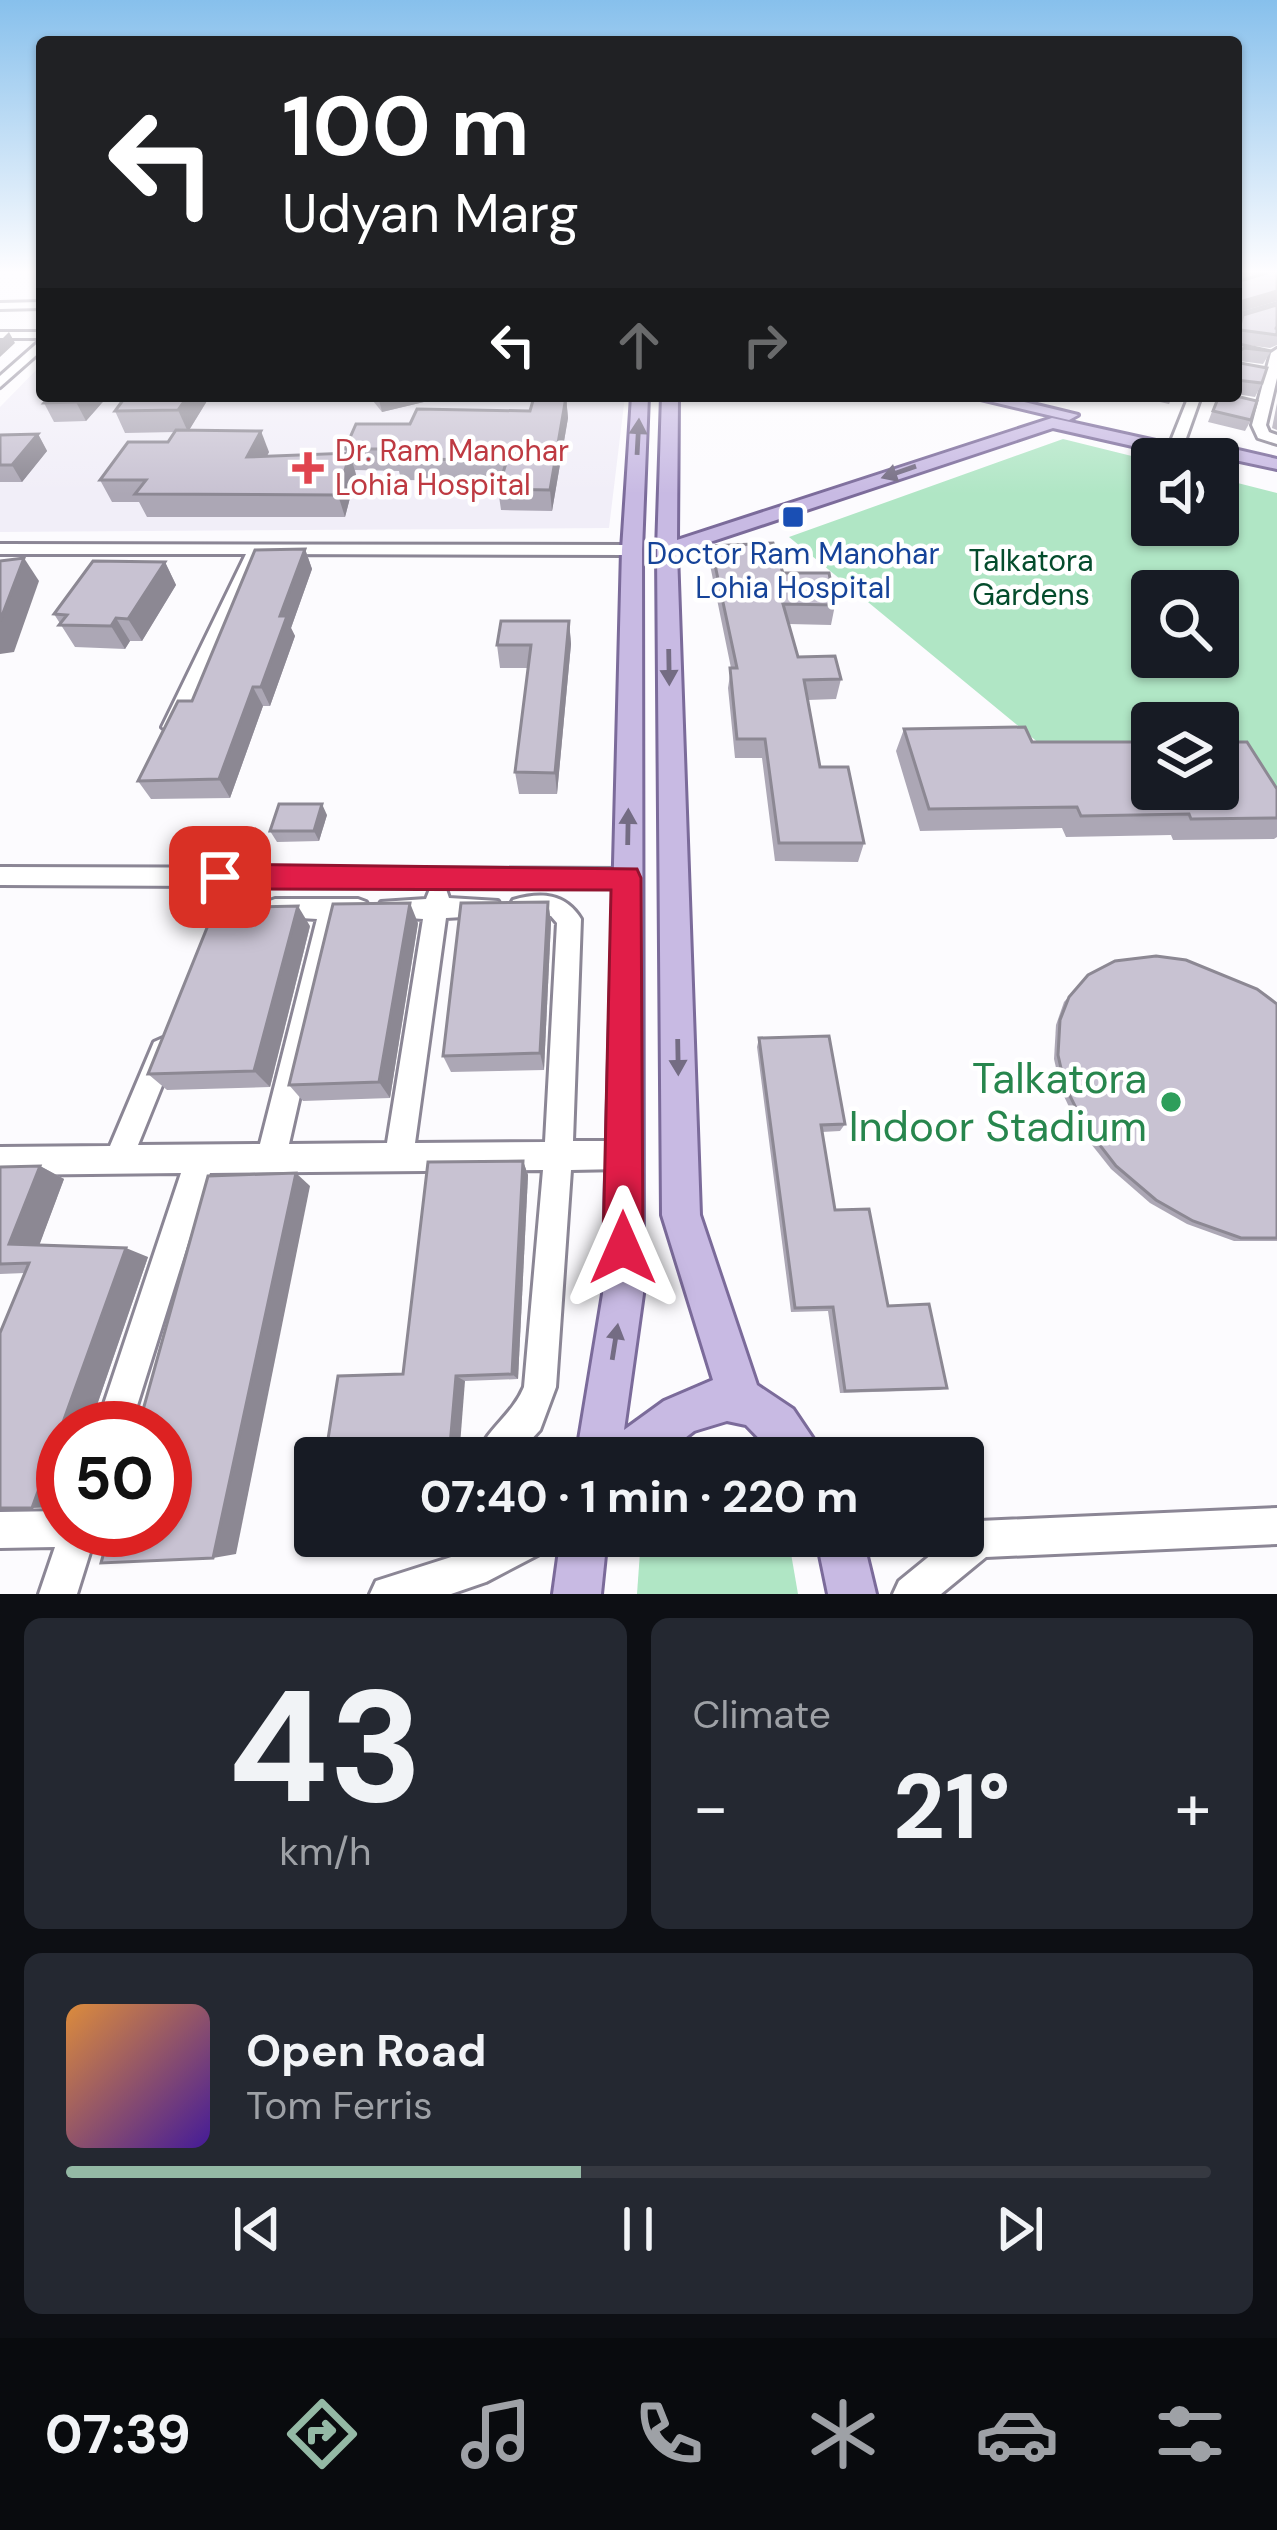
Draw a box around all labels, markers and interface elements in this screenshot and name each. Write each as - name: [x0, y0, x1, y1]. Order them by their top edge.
- text: 100 m: [282, 72, 530, 181]
- icon: left: [84, 84, 240, 240]
- text: Udyan Marg: [282, 178, 579, 249]
- icon: left: [480, 312, 546, 378]
- icon: ahead: [606, 312, 672, 378]
- icon: right: [732, 312, 798, 378]
- one-way arrow: [629, 417, 648, 455]
- place label: Dr. Ram Manohar Lohia Hospital: [335, 431, 569, 504]
- map controls: [1131, 438, 1239, 810]
- button: sound: [1131, 438, 1239, 546]
- marker: Dr. Ram Manohar Lohia Hospital: [292, 452, 324, 484]
- one-way arrow: [881, 464, 917, 482]
- marker: Doctor Ram Manohar Lohia Hospital: [780, 504, 806, 530]
- place label: Doctor Ram Manohar Lohia Hospital: [646, 534, 940, 607]
- park label: Talkatora Gardens: [968, 541, 1094, 614]
- button: search: [1131, 570, 1239, 678]
- one-way arrow: [660, 649, 679, 687]
- button: layers: [1131, 702, 1239, 810]
- one-way arrow: [618, 807, 637, 845]
- pin: [169, 826, 271, 928]
- icon: arrive: [187, 844, 253, 910]
- one-way arrow: [668, 1039, 687, 1077]
- place label: Talkatora Indoor Stadium: [849, 1051, 1147, 1154]
- marker: Talkatora Indoor Stadium: [1158, 1089, 1184, 1115]
- position arrow: [560, 1185, 686, 1311]
- one-way arrow: [607, 1323, 625, 1361]
- speed limit sign: 50: [36, 1401, 192, 1557]
- text: 07:40 · 1 min · 220 m: [420, 1467, 858, 1526]
- text: 43: [228, 1646, 423, 1849]
- text: Climate: [693, 1689, 831, 1740]
- text: 21°: [893, 1749, 1010, 1866]
- text: −: [693, 1765, 729, 1850]
- text: +: [1175, 1765, 1211, 1850]
- text: km/h: [279, 1826, 371, 1877]
- text: Open Road: [246, 2021, 487, 2080]
- text: Tom Ferris: [246, 2080, 433, 2131]
- icon: previous: [224, 2196, 290, 2262]
- icon: pause: [605, 2196, 671, 2262]
- icon: next: [987, 2196, 1053, 2262]
- icon: directions: [280, 2392, 364, 2476]
- icon: music: [454, 2392, 538, 2476]
- icon: phone: [627, 2392, 711, 2476]
- icon: climate: [801, 2392, 885, 2476]
- icon: car: [975, 2392, 1059, 2476]
- icon: filters: [1148, 2392, 1232, 2476]
- text: 07:39: [45, 2399, 191, 2470]

